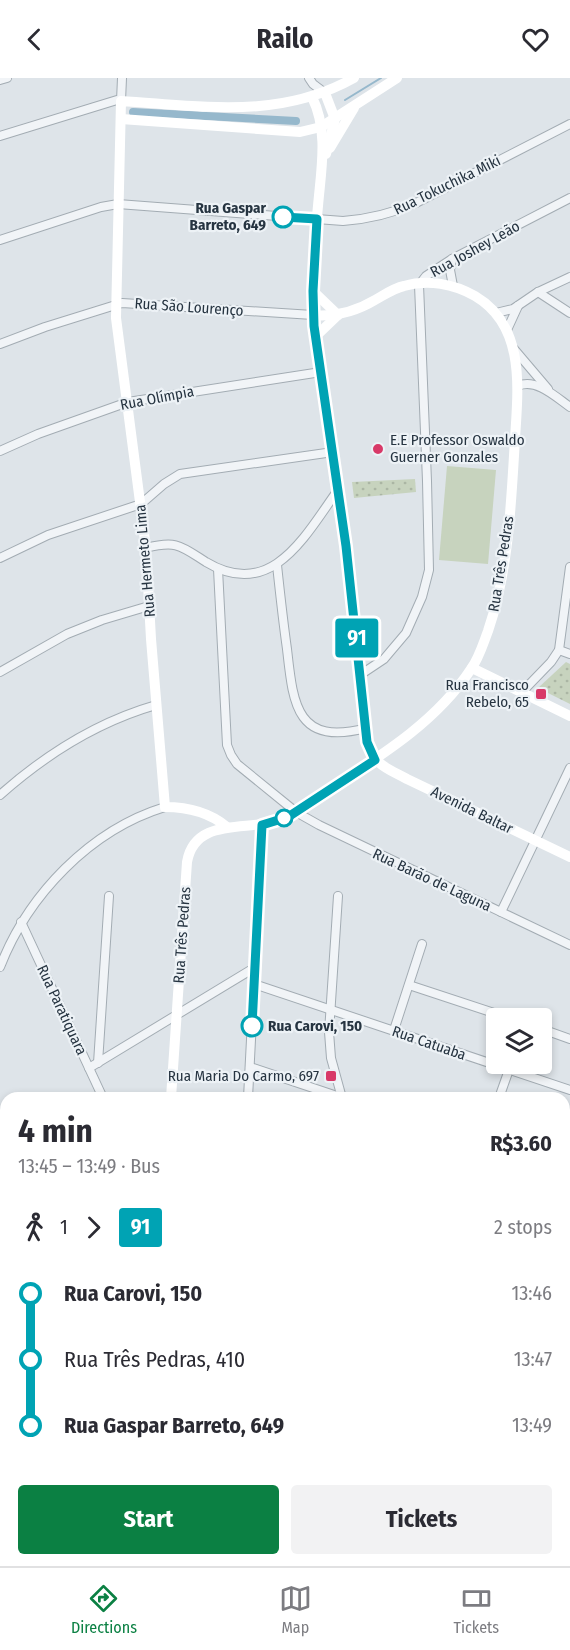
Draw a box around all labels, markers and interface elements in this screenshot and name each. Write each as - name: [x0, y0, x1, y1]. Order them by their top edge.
- icon: back: [18, 23, 51, 56]
- text: Railo: [257, 23, 313, 55]
- icon: heart: [519, 23, 552, 56]
- street label: Rua Tokuchika Miki: [391, 151, 503, 219]
- place label: Rua Gaspar Barreto, 649: [190, 199, 267, 234]
- marker: Rua Gaspar Barreto, 649: [272, 206, 294, 228]
- street label: Rua Joshey Leão: [427, 217, 523, 281]
- street label: Rua São Lourenço: [134, 294, 244, 320]
- street label: Rua Olímpia: [119, 382, 195, 414]
- place label: E.E Professor Oswaldo Guerner Gonzales: [390, 431, 525, 466]
- marker: E.E Professor Oswaldo Guerner Gonzales: [371, 442, 385, 456]
- street label: Rua Hermeto Lima: [131, 504, 159, 618]
- street label: Rua Três Pedras: [485, 515, 517, 613]
- line badge: 91: [330, 618, 384, 658]
- text: 91: [347, 625, 367, 651]
- place label: Rua Francisco Rebelo, 65: [445, 676, 529, 711]
- marker: Rua Francisco Rebelo, 65: [534, 687, 548, 701]
- street label: Avenida Baltar: [428, 782, 517, 838]
- unlabelled marker: [275, 809, 293, 827]
- street label: Rua Barão de Laguna: [370, 845, 494, 915]
- street label: Rua Três Pedras: [170, 886, 194, 984]
- street label: Rua Paratiquara: [33, 962, 91, 1058]
- map controls: [486, 1008, 552, 1074]
- button: layers: [486, 1008, 552, 1074]
- marker: Rua Carovi, 150: [241, 1015, 263, 1037]
- place label: Rua Carovi, 150: [268, 1017, 362, 1035]
- street label: Rua Catuaba: [390, 1022, 468, 1064]
- place label: Rua Maria Do Carmo, 697: [168, 1067, 319, 1085]
- marker: Rua Maria Do Carmo, 697: [324, 1069, 338, 1083]
- text: 4 min: [18, 1111, 93, 1151]
- text: R$3.60: [490, 1130, 552, 1157]
- text: 13:45 – 13:49 · Bus: [18, 1154, 160, 1178]
- icon: walk: [18, 1211, 51, 1244]
- icon: forward: [77, 1211, 110, 1244]
- text: 91: [131, 1214, 150, 1240]
- text: 1: [60, 1215, 68, 1239]
- text: 2 stops: [494, 1215, 552, 1239]
- text: Rua Carovi, 150: [64, 1280, 202, 1307]
- text: 13:46: [511, 1281, 552, 1305]
- text: Rua Três Pedras, 410: [64, 1346, 245, 1373]
- text: 13:47: [514, 1347, 552, 1371]
- text: Rua Gaspar Barreto, 649: [64, 1412, 284, 1439]
- text: 13:49: [512, 1413, 552, 1437]
- button: Start: [18, 1485, 279, 1554]
- button: Tickets: [291, 1485, 552, 1554]
- tab: Directions: [71, 1582, 137, 1637]
- tab: Map: [279, 1582, 312, 1637]
- tab: Tickets: [454, 1582, 499, 1637]

